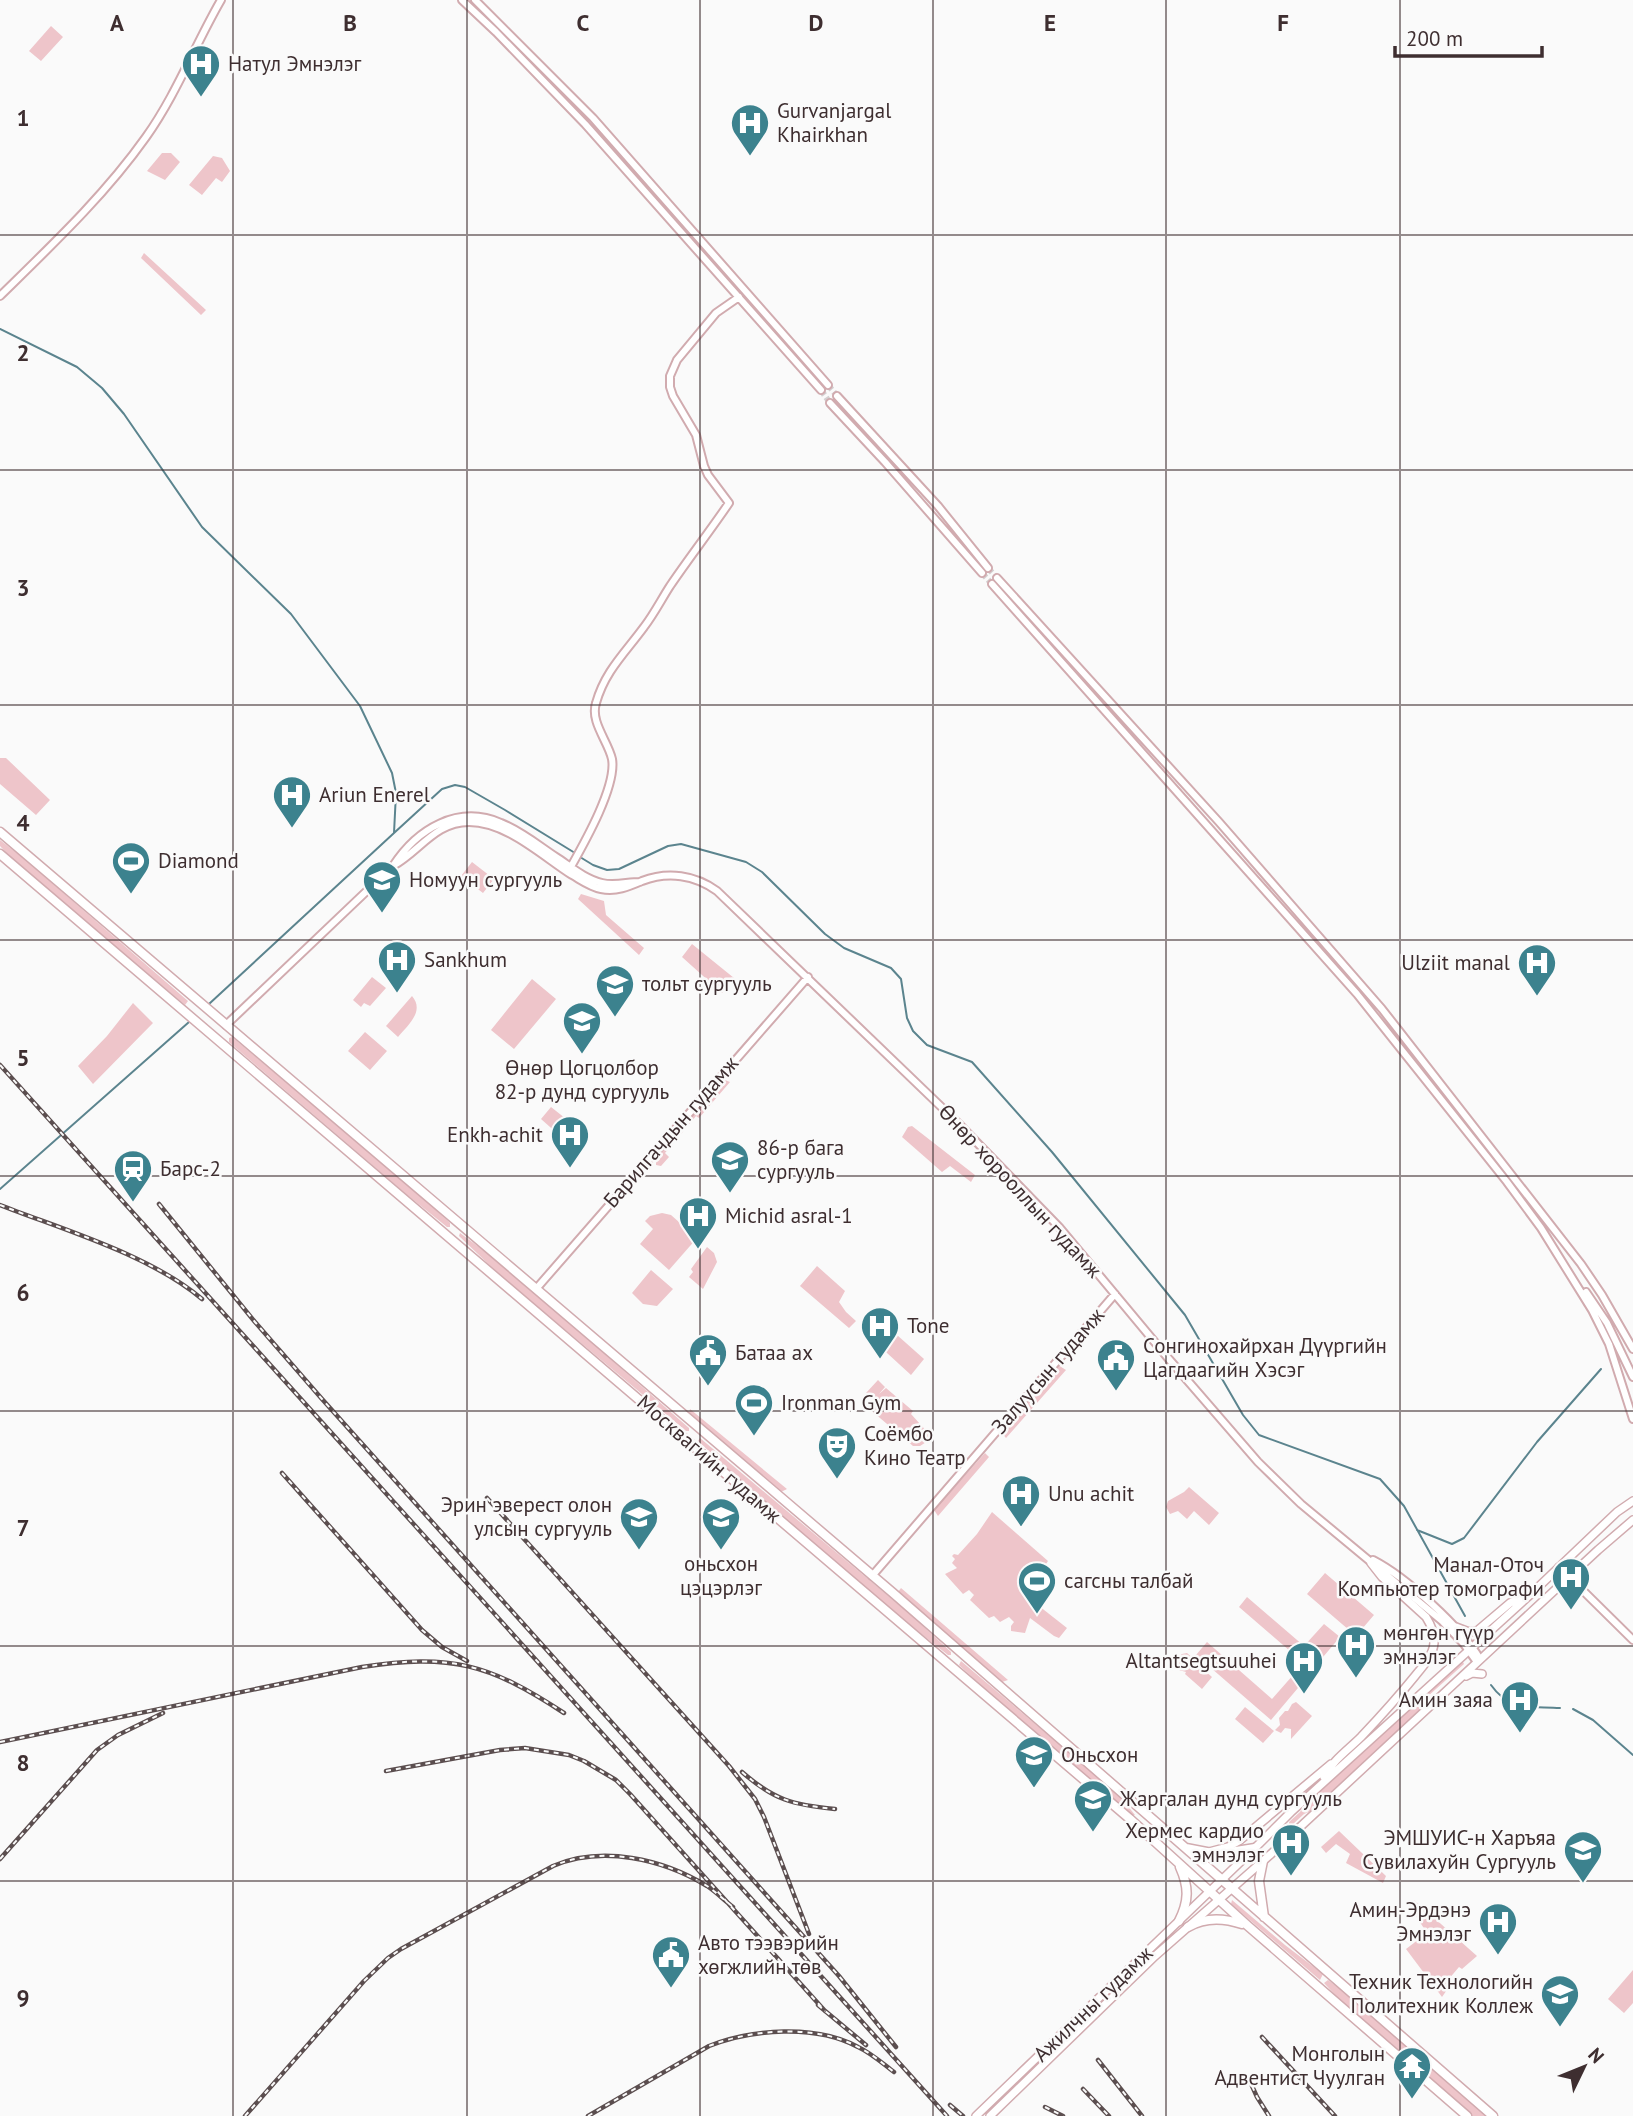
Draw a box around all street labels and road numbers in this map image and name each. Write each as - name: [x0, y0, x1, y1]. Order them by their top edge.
- street label: Барилгачдын гудамж: [597, 1050, 744, 1213]
- street label: Өнөр хорооллын гудамж: [933, 1098, 1108, 1283]
- street label: Залуусын гудамж: [985, 1302, 1110, 1439]
- street label: Москвагийн гудамж: [632, 1389, 787, 1529]
- street label: Ажилчны гудамж: [1027, 1940, 1158, 2067]

